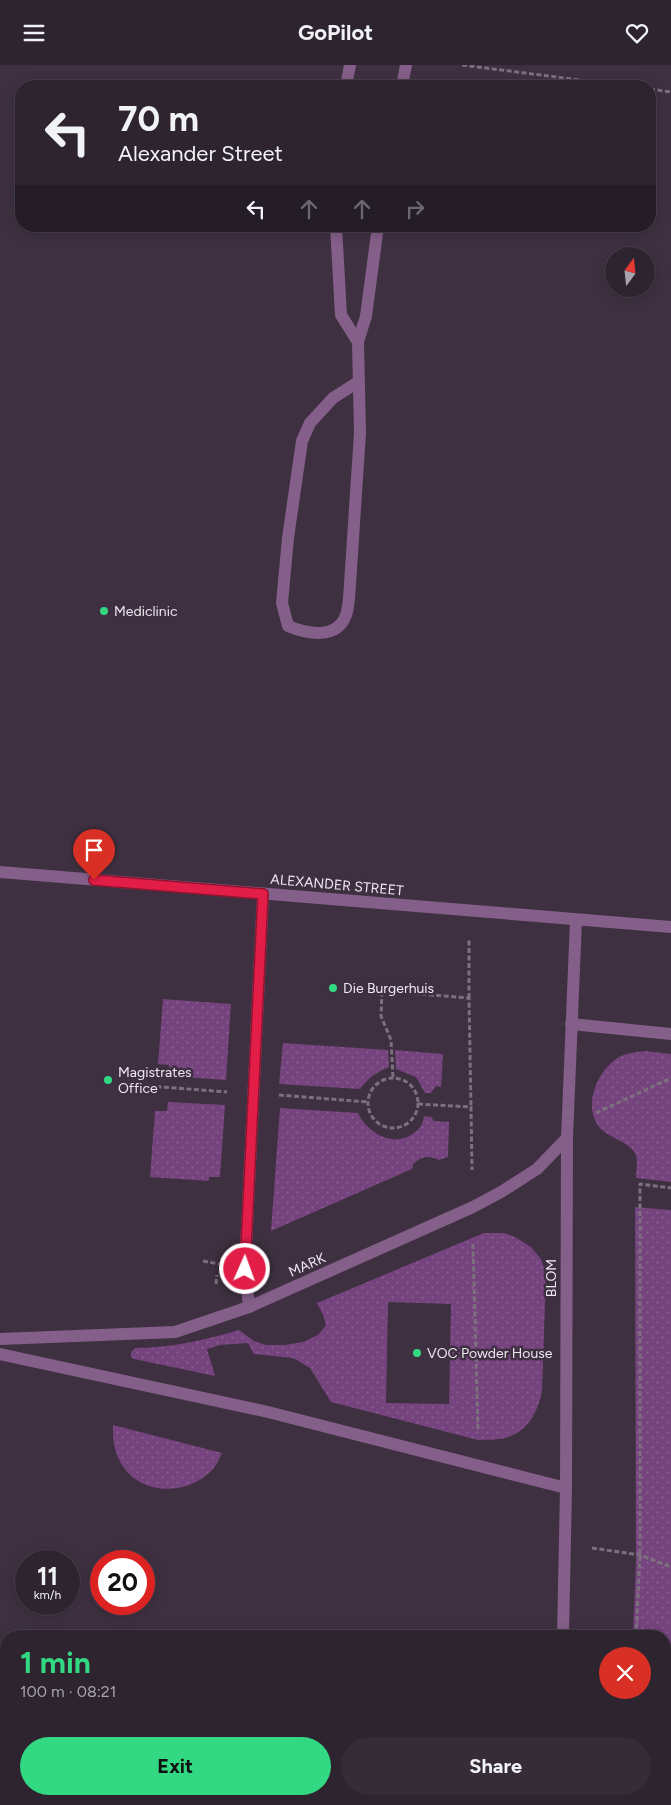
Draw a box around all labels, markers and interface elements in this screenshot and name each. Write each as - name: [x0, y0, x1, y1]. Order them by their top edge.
- icon: menu: [20, 19, 48, 47]
- text: GoPilot: [298, 19, 373, 46]
- icon: heart: [623, 19, 651, 47]
- text: 70 m: [118, 98, 199, 140]
- icon: left: [35, 100, 100, 165]
- text: Alexander Street: [118, 140, 283, 167]
- icon: left: [242, 195, 270, 223]
- icon: ahead: [295, 195, 323, 223]
- icon: ahead: [348, 195, 376, 223]
- icon: right: [401, 195, 429, 223]
- north arrow: [605, 247, 655, 297]
- map controls: [605, 247, 655, 297]
- place label: Mediclinic: [114, 603, 178, 620]
- marker: Mediclinic: [98, 605, 110, 617]
- pin: [73, 829, 115, 880]
- icon: arrive: [80, 836, 108, 864]
- street label: ALEXANDER STREET: [270, 871, 404, 899]
- place label: Die Burgerhuis: [343, 980, 434, 997]
- marker: Die Burgerhuis: [327, 982, 339, 994]
- place label: Magistrates Office: [118, 1064, 192, 1097]
- marker: Magistrates Office: [102, 1074, 114, 1086]
- position arrow: [218, 1242, 270, 1294]
- street label: MARK: [286, 1249, 329, 1281]
- street label: BLOM: [543, 1259, 560, 1297]
- place label: VOC Powder House: [427, 1345, 553, 1362]
- marker: VOC Powder House: [411, 1347, 423, 1359]
- speed limit sign: 20: [90, 1550, 155, 1615]
- text: 11: [37, 1561, 58, 1591]
- text: km/h: [34, 1588, 61, 1602]
- text: 1 min: [20, 1644, 91, 1681]
- button: close: [599, 1647, 651, 1699]
- text: 100 m · 08:21: [20, 1682, 116, 1701]
- button: Exit: [20, 1737, 331, 1795]
- button: Share: [341, 1737, 651, 1795]

